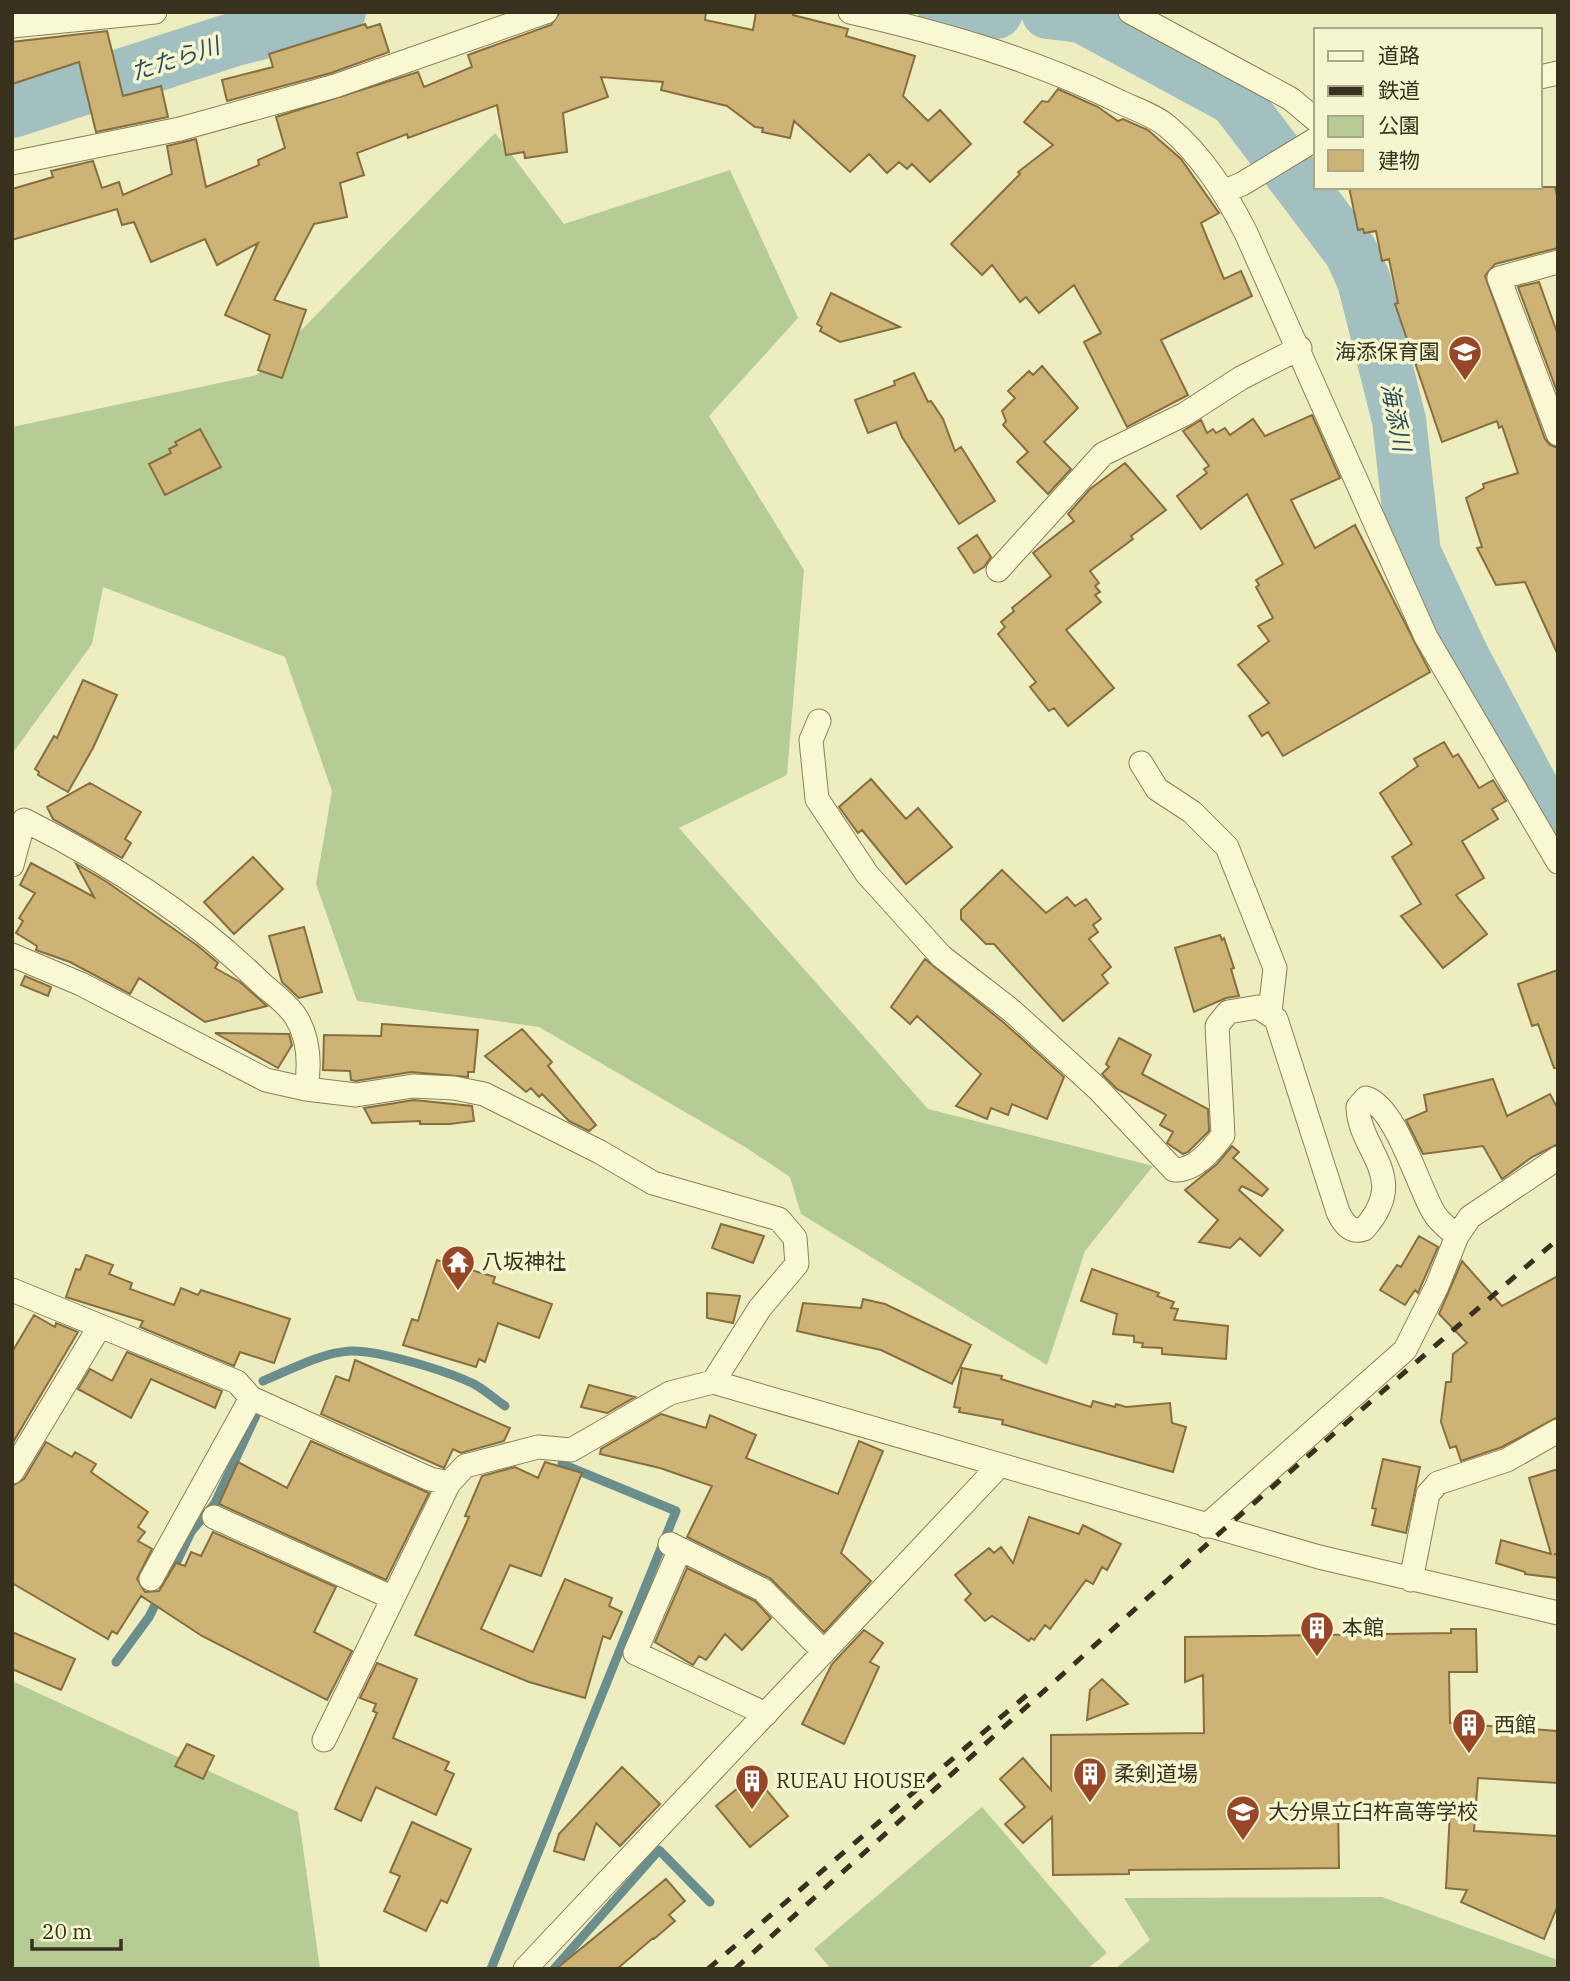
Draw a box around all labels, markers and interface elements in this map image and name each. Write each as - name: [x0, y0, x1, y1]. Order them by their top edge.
- legend: [1314, 28, 1542, 189]
- water label: たたら川: [126, 29, 226, 87]
- text: 道路: [1378, 41, 1420, 69]
- text: 鉄道: [1378, 76, 1420, 104]
- text: 公園: [1378, 111, 1420, 139]
- text: 建物: [1378, 146, 1420, 174]
- school or university icon: 海添保育園: [1446, 333, 1484, 382]
- place label: 海添保育園: [1335, 337, 1440, 365]
- water label: 海添川: [1376, 380, 1419, 456]
- temple icon: 八坂神社: [439, 1243, 477, 1292]
- place label: 八坂神社: [482, 1247, 566, 1275]
- building icon: 本館: [1298, 1609, 1336, 1658]
- place label: 本館: [1342, 1613, 1384, 1641]
- building icon: 西館: [1450, 1706, 1488, 1755]
- place label: 西館: [1494, 1710, 1536, 1738]
- building icon: 柔剣道場: [1071, 1755, 1109, 1804]
- place label: 柔剣道場: [1114, 1759, 1198, 1787]
- building icon: RUEAU HOUSE: [733, 1762, 771, 1811]
- place label: RUEAU HOUSE: [776, 1766, 926, 1794]
- school or university icon: 大分県立臼杵高等学校: [1224, 1793, 1262, 1842]
- place label: 大分県立臼杵高等学校: [1268, 1797, 1478, 1825]
- scale bar: [32, 1908, 121, 1952]
- text: 20 m: [42, 1917, 92, 1945]

